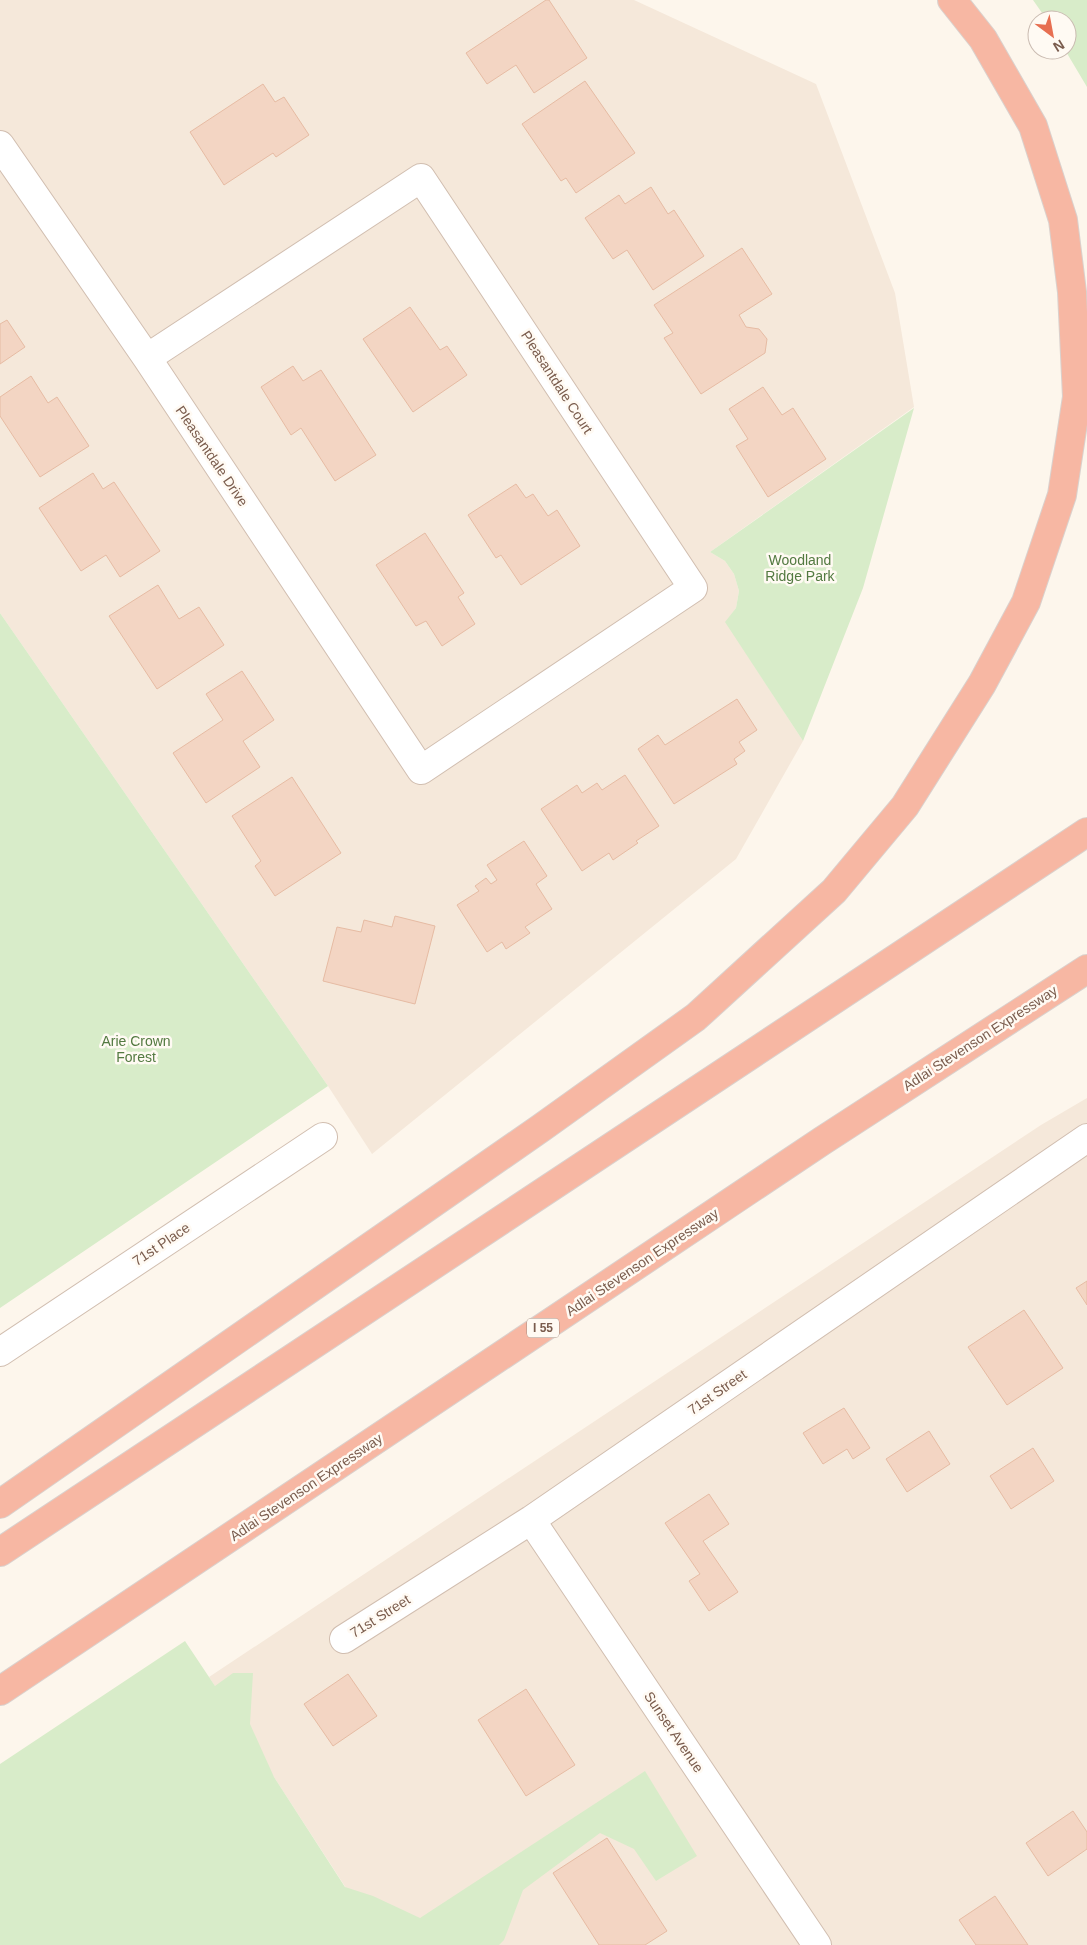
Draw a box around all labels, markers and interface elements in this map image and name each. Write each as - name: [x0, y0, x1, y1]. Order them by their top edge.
- north arrow: [1027, 10, 1077, 60]
- text: N: [1050, 37, 1067, 55]
- street label: Pleasantdale Court: [518, 328, 596, 436]
- street label: Pleasantdale Drive: [173, 403, 252, 509]
- park label: Woodland Ridge Park: [765, 552, 836, 584]
- street label: Adlai Stevenson Expressway: [900, 982, 1060, 1094]
- park label: Arie Crown Forest: [101, 1033, 171, 1065]
- street label: Adlai Stevenson Expressway: [563, 1205, 721, 1319]
- street label: 71st Place: [129, 1219, 193, 1269]
- road number: I 55: [527, 1319, 559, 1338]
- street label: 71st Street: [685, 1366, 749, 1418]
- street label: Adlai Stevenson Expressway: [227, 1430, 385, 1544]
- street label: 71st Street: [347, 1591, 413, 1641]
- street label: Sunset Avenue: [641, 1689, 707, 1776]

